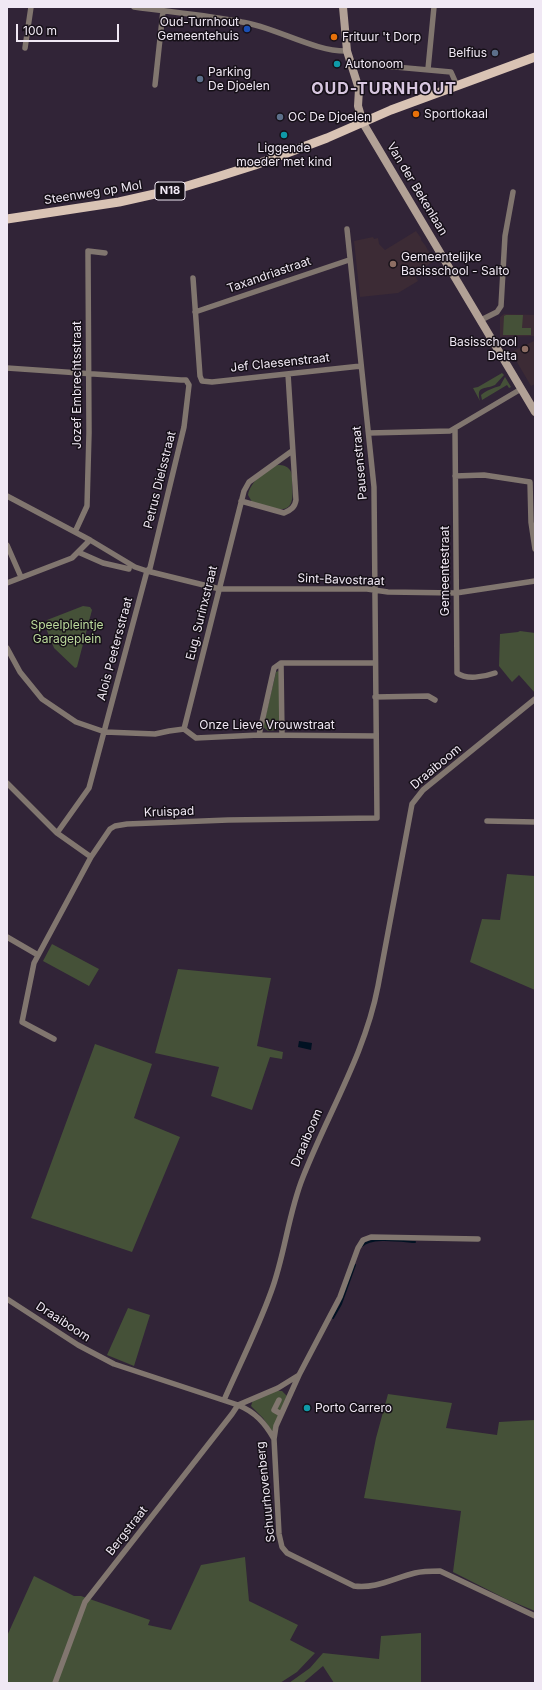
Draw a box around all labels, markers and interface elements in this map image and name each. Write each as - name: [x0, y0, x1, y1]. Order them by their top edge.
- place label: Oud-Turnhout Gemeentehuis: [157, 15, 239, 43]
- scale bar: [18, 16, 121, 42]
- text: 100 m: [23, 23, 57, 38]
- marker: Oud-Turnhout Gemeentehuis: [242, 24, 252, 34]
- place label: Frituur 't Dorp: [342, 30, 421, 44]
- marker: Frituur 't Dorp: [329, 32, 339, 42]
- place label: Belfius: [448, 46, 487, 60]
- marker: Belfius: [490, 48, 500, 58]
- place label: Autonoom: [345, 57, 403, 71]
- marker: Autonoom: [332, 59, 342, 69]
- place label: Parking De Djoelen: [208, 65, 270, 93]
- marker: Parking De Djoelen: [195, 74, 205, 84]
- district label: OUD-TURNHOUT: [311, 79, 457, 99]
- place label: Sportlokaal: [424, 107, 488, 121]
- marker: Sportlokaal: [411, 109, 421, 119]
- place label: OC De Djoelen: [288, 110, 371, 124]
- marker: OC De Djoelen: [275, 112, 285, 122]
- marker: Liggende moeder met kind: [279, 130, 289, 140]
- street label: Van der Bekenlaan: [384, 140, 450, 238]
- place label: Liggende moeder met kind: [236, 141, 332, 169]
- street label: Steenweg op Mol: [43, 178, 143, 208]
- road number: N18: [155, 182, 185, 200]
- place label: Gemeentelijke Basisschool - Salto: [401, 250, 510, 278]
- street label: Taxandriastraat: [225, 254, 313, 296]
- marker: Gemeentelijke Basisschool - Salto: [388, 259, 398, 269]
- street label: Jozef Embrechtsstraat: [70, 321, 84, 449]
- place label: Basisschool Delta: [449, 335, 517, 363]
- marker: Basisschool Delta: [520, 344, 530, 354]
- street label: Jef Claesenstraat: [230, 351, 330, 375]
- street label: Pausenstraat: [350, 425, 370, 501]
- street label: Petrus Dielsstraat: [141, 430, 179, 530]
- street label: Gemeentestraat: [438, 526, 452, 616]
- street label: Eug. Surinxstraat: [183, 564, 221, 662]
- street label: Sint-Bavostraat: [297, 571, 385, 589]
- street label: Alois Peetersstraat: [94, 596, 136, 702]
- park label: Speelpleintje Garageplein: [30, 618, 104, 646]
- street label: Onze Lieve Vrouwstraat: [199, 718, 335, 732]
- street label: Draaiboom: [408, 742, 464, 792]
- street label: Kruispad: [144, 804, 194, 820]
- street label: Draaiboom: [288, 1107, 326, 1169]
- street label: Draaiboom: [33, 1299, 93, 1345]
- place label: Porto Carrero: [315, 1401, 392, 1415]
- marker: Porto Carrero: [302, 1403, 312, 1413]
- street label: Schuurhovenberg: [254, 1441, 278, 1543]
- street label: Bergstraat: [103, 1503, 151, 1559]

